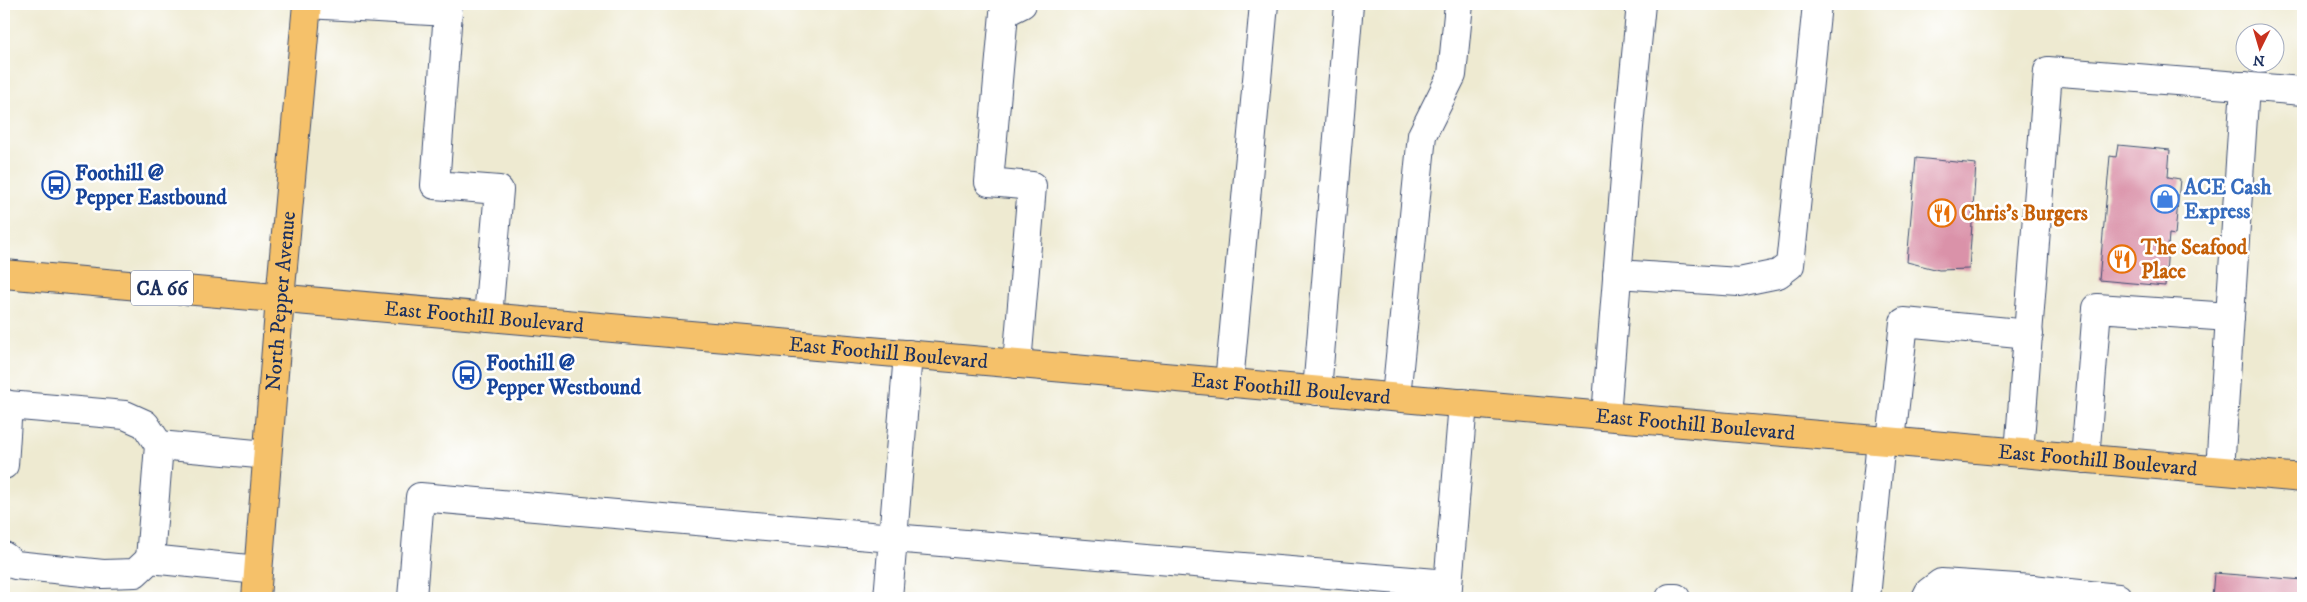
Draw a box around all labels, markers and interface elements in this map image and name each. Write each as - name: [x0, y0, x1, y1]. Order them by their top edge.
- north arrow: [2234, 22, 2284, 72]
- text: N: [2252, 50, 2265, 69]
- place label: Foothill @ Pepper Eastbound: [75, 161, 227, 211]
- bus stop icon: Foothill @ Pepper Eastbound: [41, 170, 71, 200]
- place label: ACE Cash Express: [2183, 175, 2272, 225]
- shop icon: ACE Cash Express: [2150, 184, 2180, 214]
- restaurant icon: Chris's Burgers: [1927, 198, 1957, 228]
- place label: Chris's Burgers: [1961, 201, 2088, 227]
- street label: North Pepper Avenue: [261, 210, 302, 392]
- place label: The Seafood Place: [2140, 235, 2248, 285]
- restaurant icon: The Seafood Place: [2107, 244, 2137, 274]
- road number: CA 66: [131, 270, 193, 306]
- street label: East Foothill Boulevard: [383, 296, 585, 339]
- street label: East Foothill Boulevard: [788, 332, 990, 375]
- place label: Foothill @ Pepper Westbound: [486, 351, 641, 401]
- bus stop icon: Foothill @ Pepper Westbound: [452, 360, 482, 390]
- street label: East Foothill Boulevard: [1190, 367, 1392, 411]
- street label: East Foothill Boulevard: [1594, 403, 1797, 447]
- street label: East Foothill Boulevard: [1997, 439, 2199, 483]

